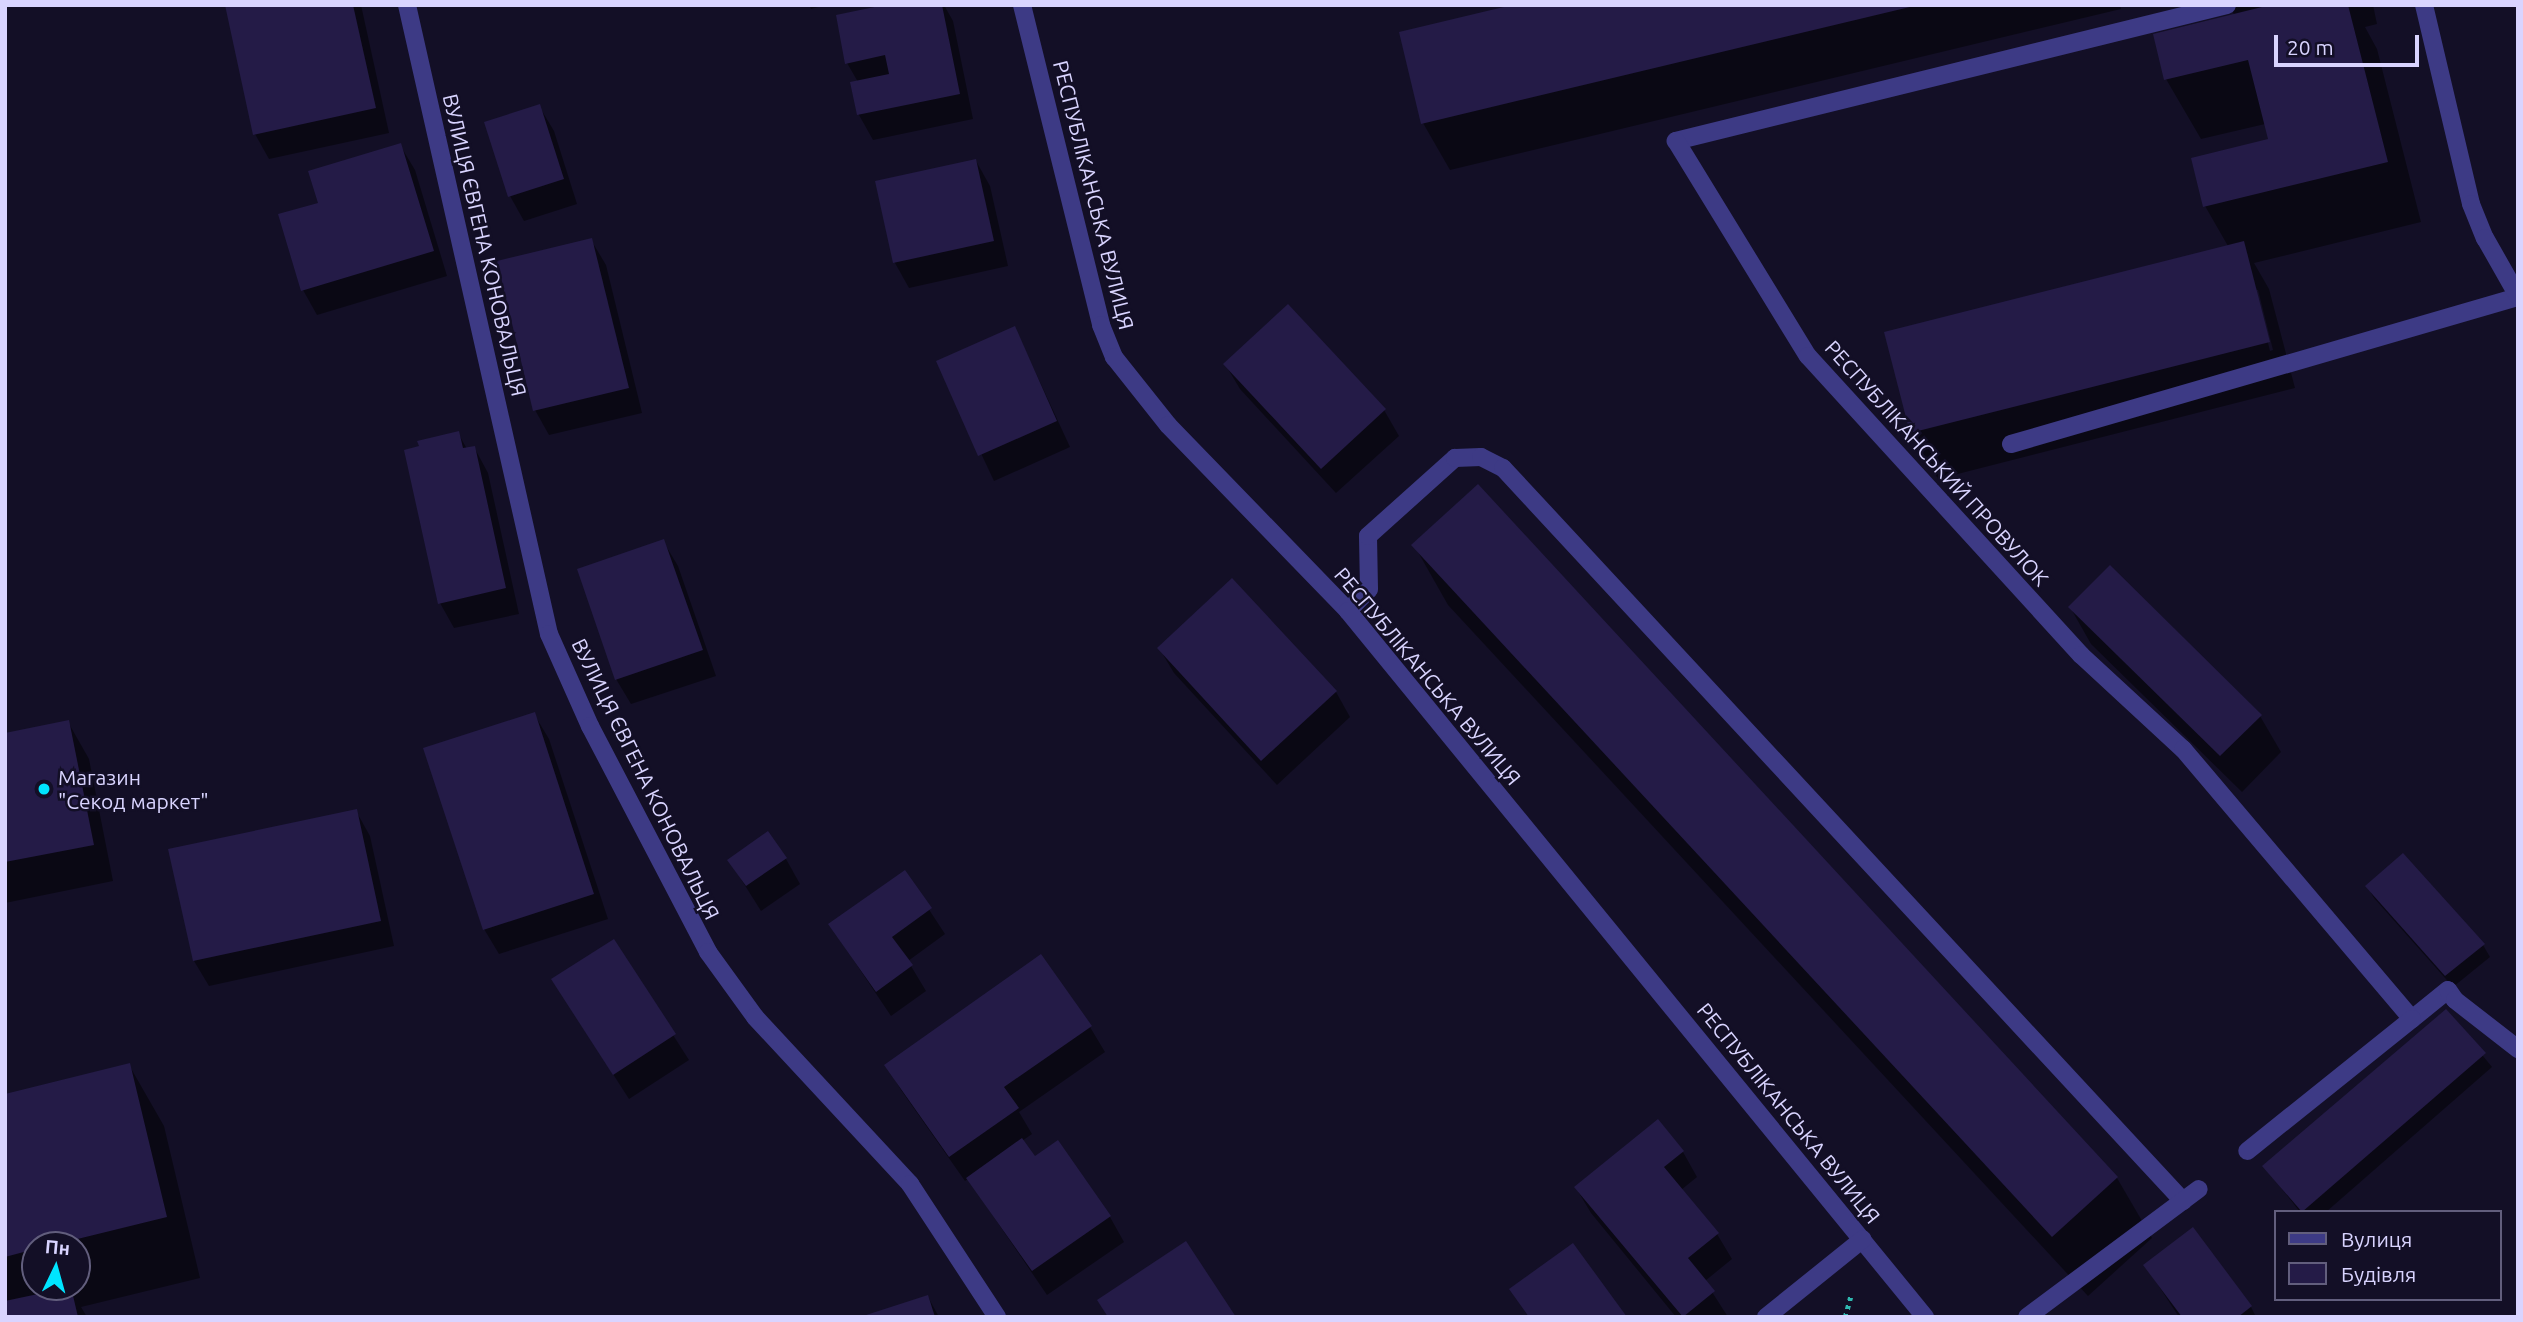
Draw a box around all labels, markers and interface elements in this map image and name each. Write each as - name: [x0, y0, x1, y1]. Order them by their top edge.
- scale bar: [2278, 21, 2423, 65]
- text: 20 m: [2287, 35, 2334, 59]
- street label: РЕСПУБЛІКАНСЬКА ВУЛИЦЯ: [1048, 58, 1140, 332]
- street label: ВУЛИЦЯ ЄВГЕНА КОНОВАЛЬЦЯ: [438, 91, 532, 399]
- street label: РЕСПУБЛІКАНСЬКИЙ ПРОВУЛОК: [1820, 335, 2054, 591]
- street label: РЕСПУБЛІКАНСЬКА ВУЛИЦЯ: [1330, 562, 1526, 790]
- street label: ВУЛИЦЯ ЄВГЕНА КОНОВАЛЬЦЯ: [567, 634, 725, 924]
- place label: Магазин "Секод маркет": [58, 764, 209, 814]
- marker: Магазин "Секод маркет": [36, 781, 52, 797]
- street label: РЕСПУБЛІКАНСЬКА ВУЛИЦЯ: [1692, 998, 1886, 1228]
- legend: [2274, 1210, 2502, 1301]
- text: Вулиця: [2341, 1227, 2412, 1251]
- north arrow: [21, 1231, 91, 1301]
- text: Пн: [44, 1235, 71, 1259]
- text: Будівля: [2341, 1262, 2416, 1286]

